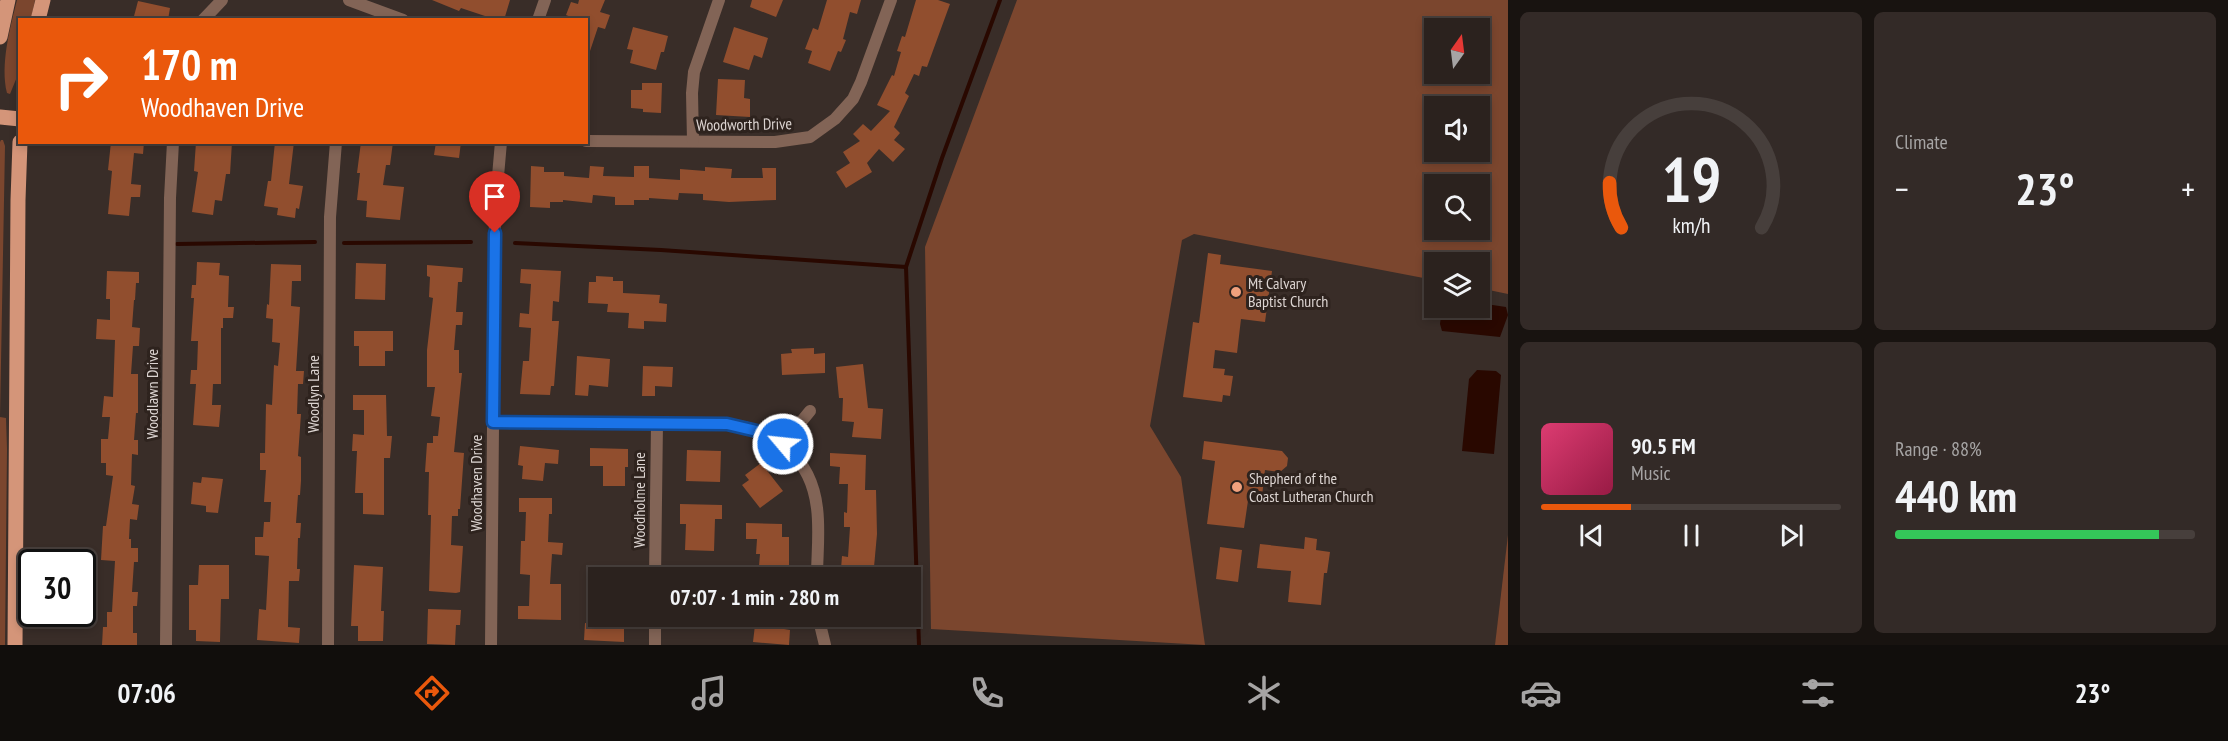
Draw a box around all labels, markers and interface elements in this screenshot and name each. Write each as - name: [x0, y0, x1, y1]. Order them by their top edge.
- north arrow: [1424, 18, 1490, 84]
- map controls: [1424, 18, 1490, 318]
- text: 170 m: [141, 37, 238, 92]
- icon: right: [42, 42, 120, 120]
- text: Woodhaven Drive: [141, 90, 304, 124]
- button: sound: [1424, 96, 1490, 162]
- street label: Woodworth Drive: [696, 113, 792, 135]
- text: Climate: [1895, 129, 1948, 155]
- text: 19: [1661, 138, 1721, 219]
- text: 23°: [2015, 159, 2075, 217]
- text: −: [1895, 167, 1909, 210]
- text: +: [2181, 167, 2195, 210]
- pin: [469, 171, 520, 233]
- button: search: [1424, 174, 1490, 240]
- icon: arrive: [478, 180, 511, 213]
- text: km/h: [1672, 211, 1710, 239]
- button: layers: [1424, 252, 1490, 318]
- place label: Mt Calvary Baptist Church: [1248, 273, 1328, 311]
- marker: Mt Calvary Baptist Church: [1229, 285, 1243, 299]
- street label: Woodlawn Drive: [142, 349, 162, 439]
- street label: Woodlyn Lane: [303, 355, 323, 433]
- position arrow: [751, 412, 815, 476]
- text: 90.5 FM: [1631, 432, 1696, 460]
- street label: Woodhaven Drive: [466, 435, 486, 531]
- text: Range · 88%: [1895, 436, 1982, 462]
- street label: Woodholme Lane: [629, 452, 649, 548]
- text: Music: [1631, 460, 1671, 486]
- text: 440 km: [1895, 466, 2017, 524]
- place label: Shepherd of the Coast Lutheran Church: [1249, 468, 1373, 506]
- marker: Shepherd of the Coast Lutheran Church: [1230, 480, 1244, 494]
- icon: previous: [1575, 519, 1608, 552]
- icon: pause: [1675, 519, 1708, 552]
- icon: next: [1775, 519, 1808, 552]
- speed limit sign: 30: [18, 549, 96, 627]
- text: 07:07 · 1 min · 280 m: [670, 583, 839, 611]
- icon: directions: [411, 672, 453, 714]
- icon: music: [688, 672, 730, 714]
- icon: phone: [966, 672, 1008, 714]
- icon: climate: [1243, 672, 1285, 714]
- icon: car: [1520, 672, 1562, 714]
- icon: filters: [1797, 672, 1839, 714]
- text: 07:06: [118, 676, 176, 710]
- text: 23°: [2075, 676, 2110, 710]

